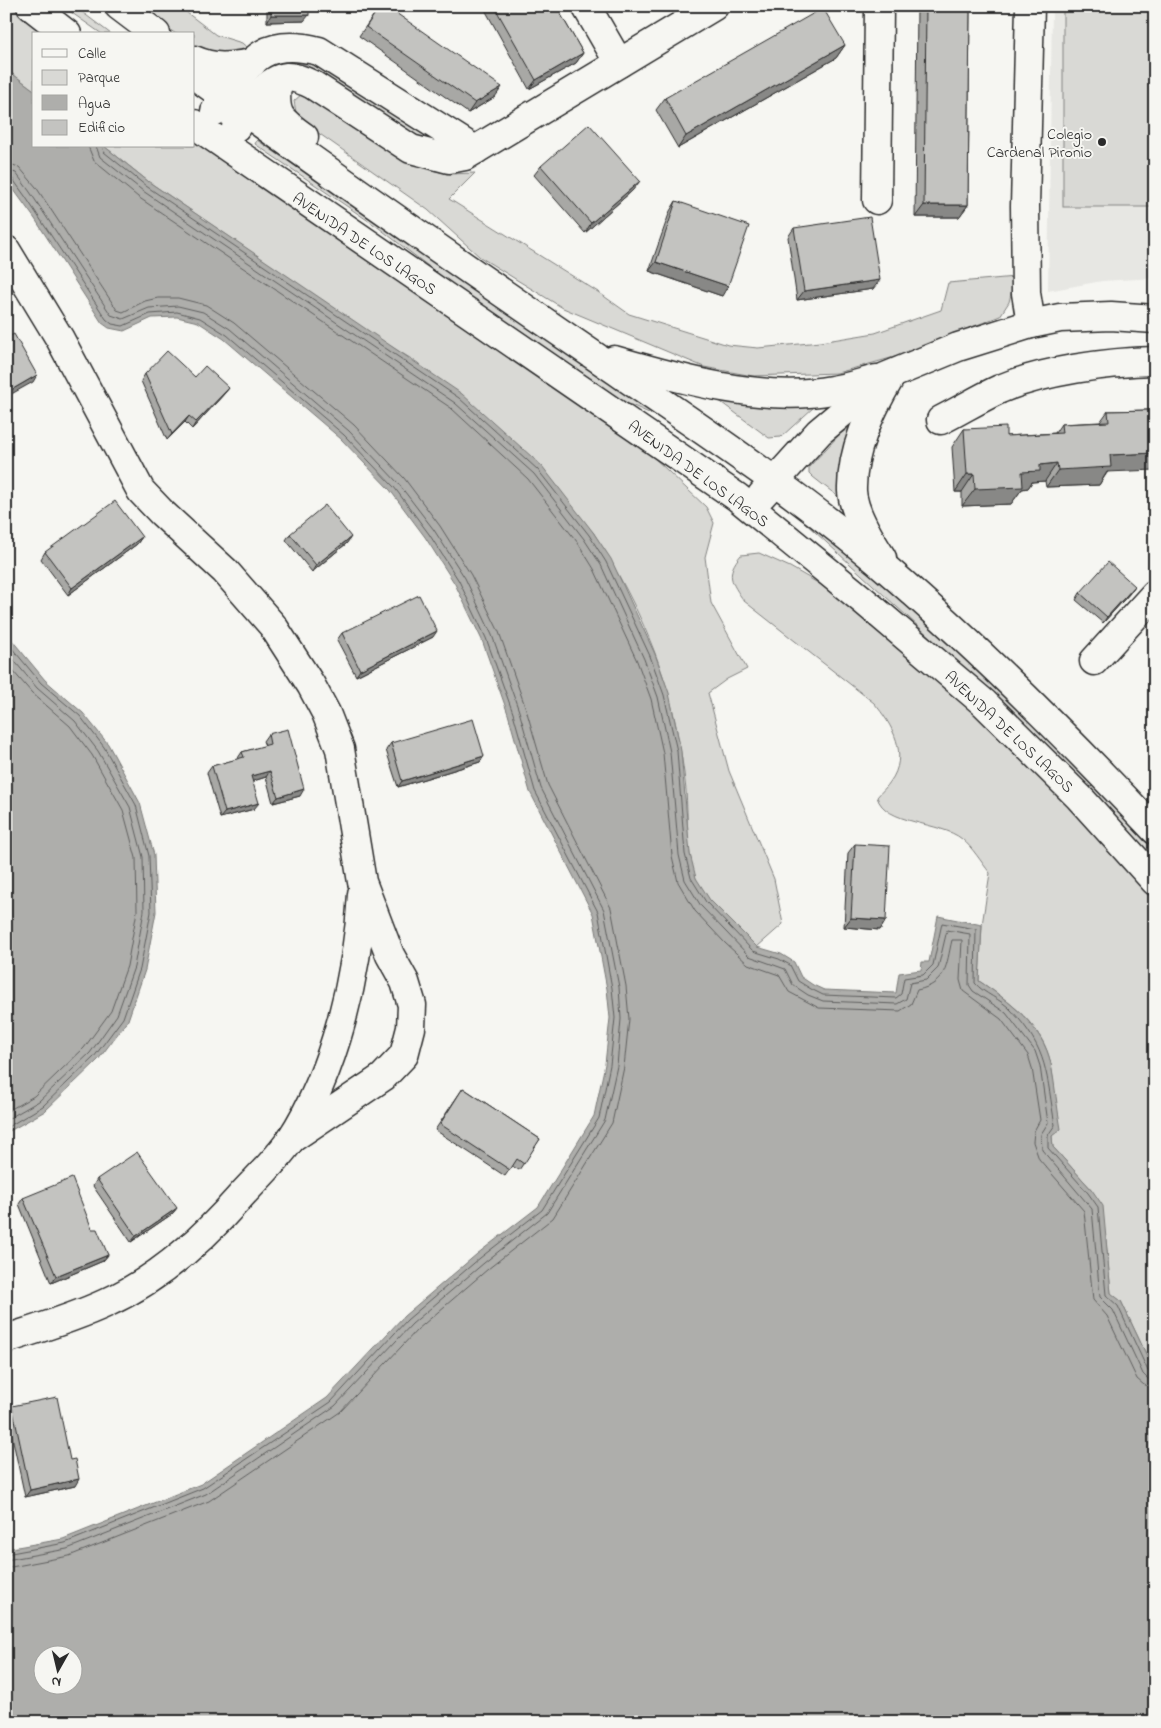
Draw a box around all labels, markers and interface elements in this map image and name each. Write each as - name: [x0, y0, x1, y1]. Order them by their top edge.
- legend: [32, 32, 195, 148]
- text: Calle: [78, 43, 106, 65]
- text: Parque: [78, 67, 120, 89]
- text: Agua: [78, 93, 111, 116]
- text: Edificio: [78, 117, 125, 139]
- place label: Colegio Cardenal Pironio: [987, 123, 1092, 165]
- marker: Colegio Cardenal Pironio: [1096, 136, 1108, 148]
- street label: AVENIDA DE LOS LAGOS: [287, 187, 441, 302]
- street label: AVENIDA DE LOS LAGOS: [622, 415, 773, 534]
- street label: AVENIDA DE LOS LAGOS: [938, 666, 1079, 799]
- north arrow: [32, 1646, 82, 1696]
- text: N: [50, 1670, 63, 1692]

